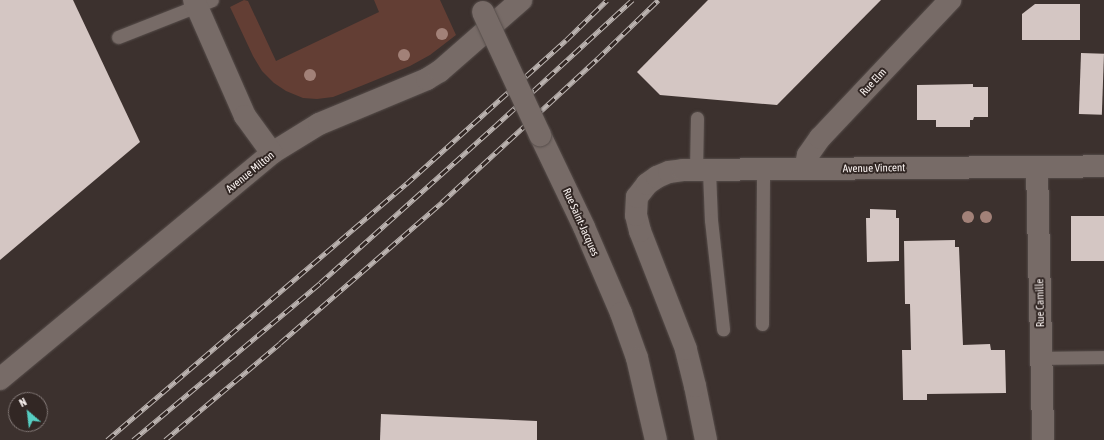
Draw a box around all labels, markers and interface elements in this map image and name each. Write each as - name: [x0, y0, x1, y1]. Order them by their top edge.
- street label: Rue Elm: [857, 65, 889, 99]
- street label: Avenue Milton: [223, 149, 277, 195]
- street label: Avenue Vincent: [843, 161, 905, 175]
- street label: Rue Saint-Jacques: [560, 186, 602, 258]
- street label: Rue Camille: [1033, 279, 1047, 327]
- north arrow: [8, 392, 48, 432]
- text: N: [17, 395, 29, 409]

